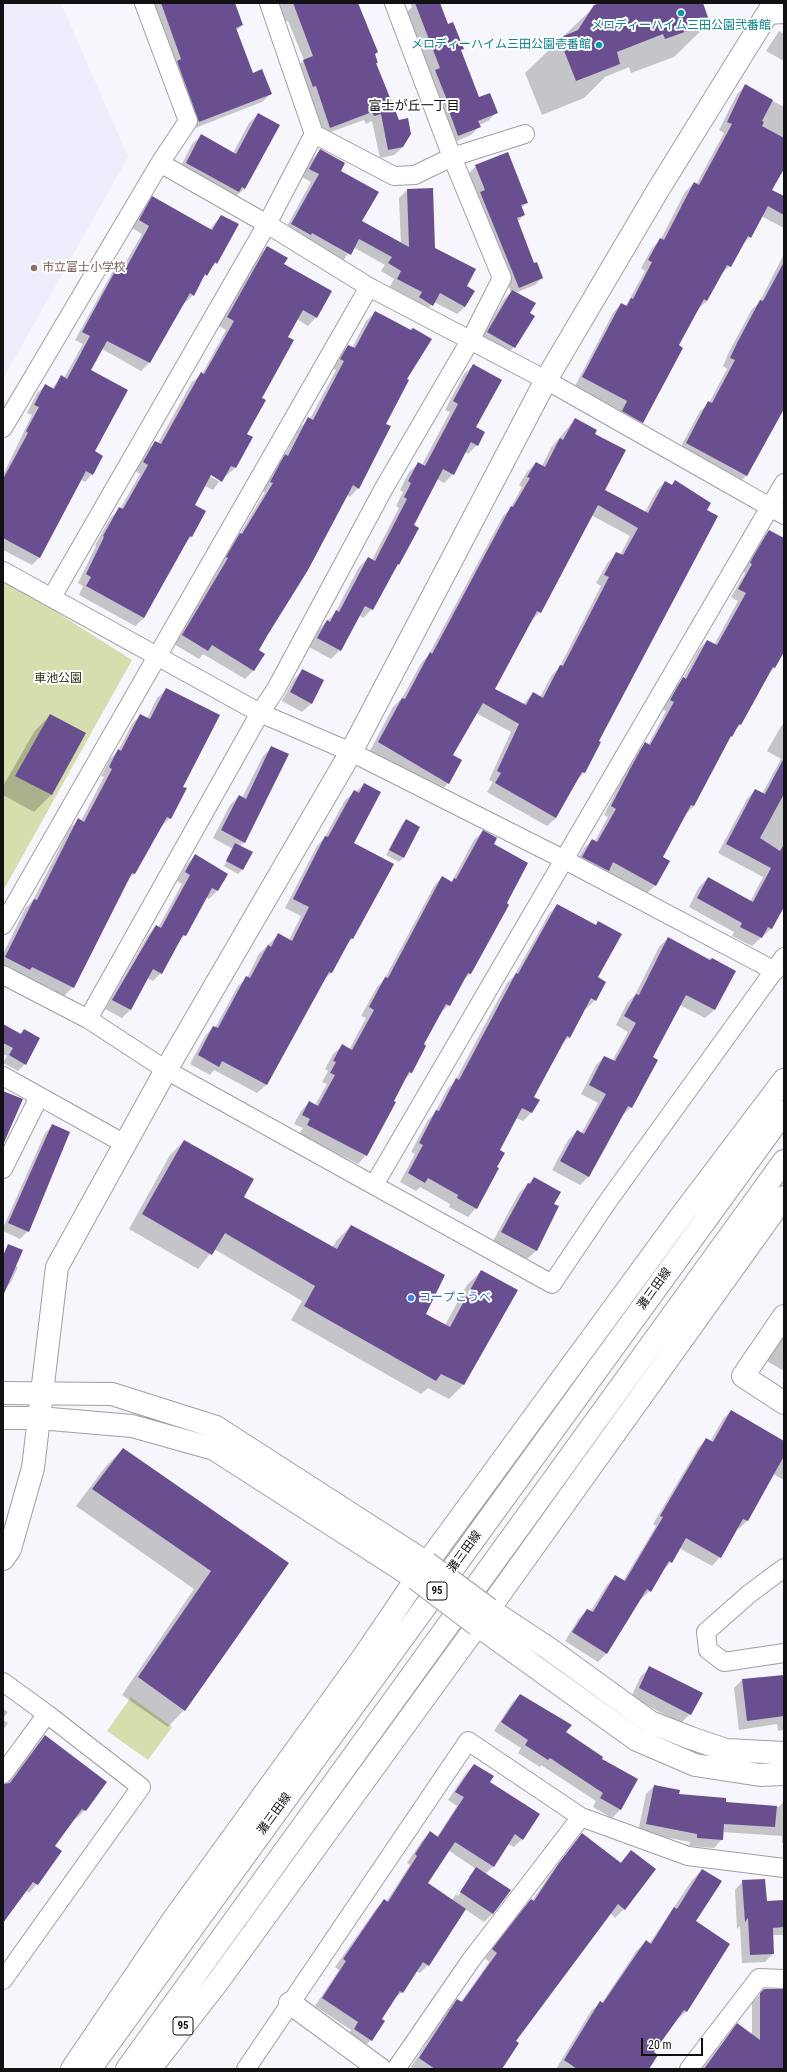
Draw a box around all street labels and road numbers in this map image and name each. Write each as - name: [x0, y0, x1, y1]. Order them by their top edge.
- street label: 灘三田線: [635, 1265, 675, 1313]
- street label: 灘三田線: [445, 1528, 485, 1576]
- road number: 95: [427, 1582, 447, 1600]
- street label: 灘三田線: [255, 1790, 295, 1838]
- road number: 95: [173, 2017, 193, 2035]

